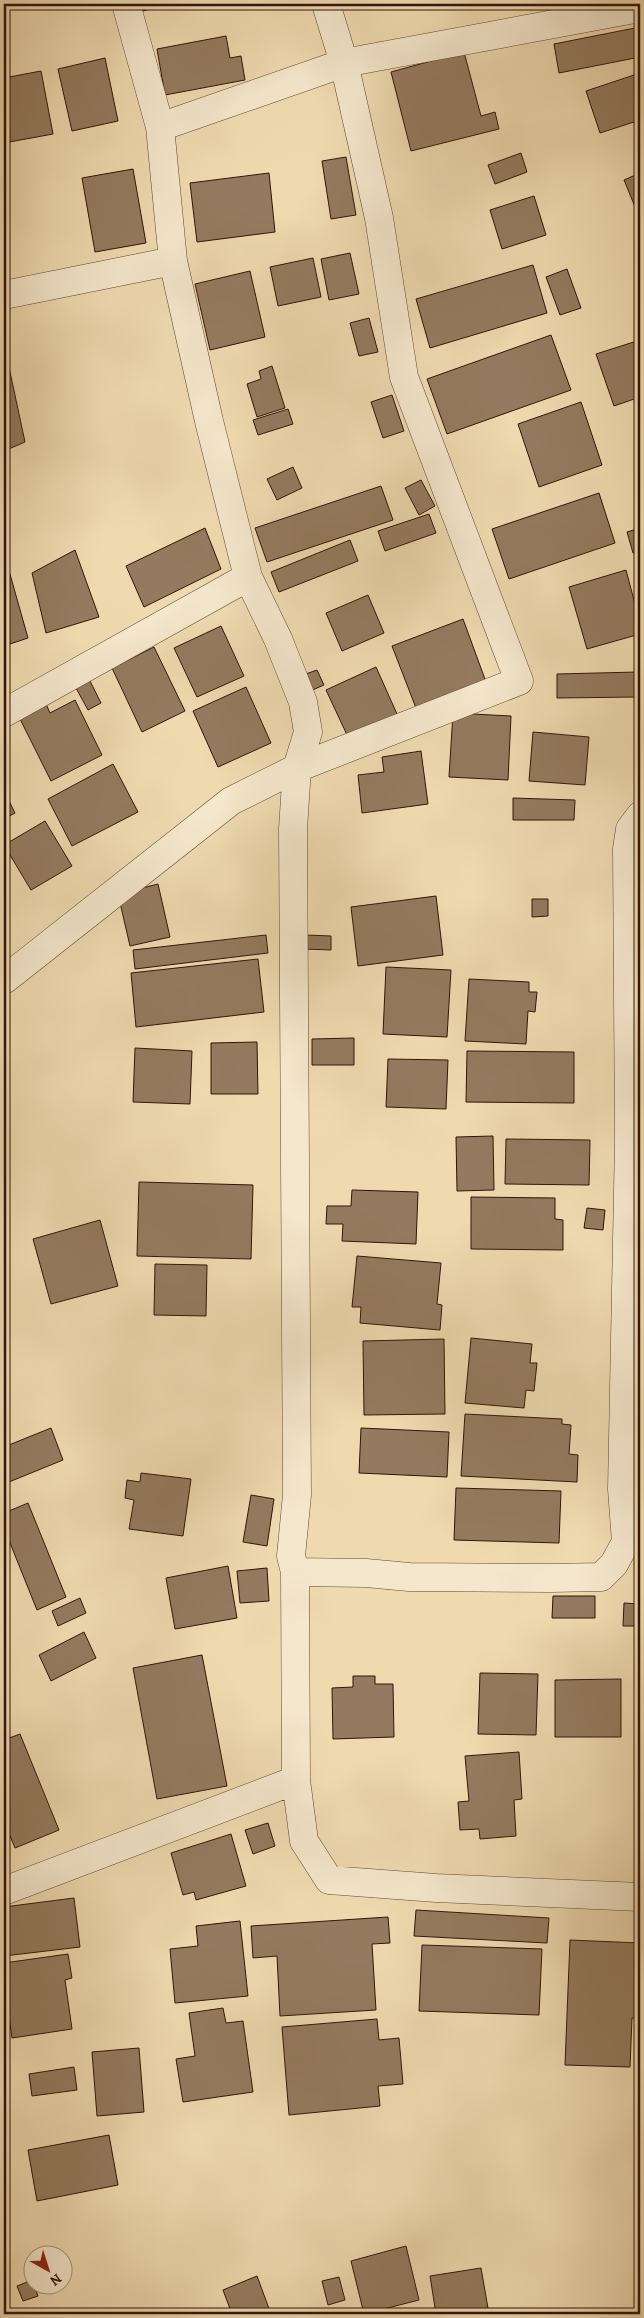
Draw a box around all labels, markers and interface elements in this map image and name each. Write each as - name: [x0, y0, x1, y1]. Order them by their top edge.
- north arrow: [22, 2246, 72, 2296]
- text: N: [46, 2269, 66, 2290]

